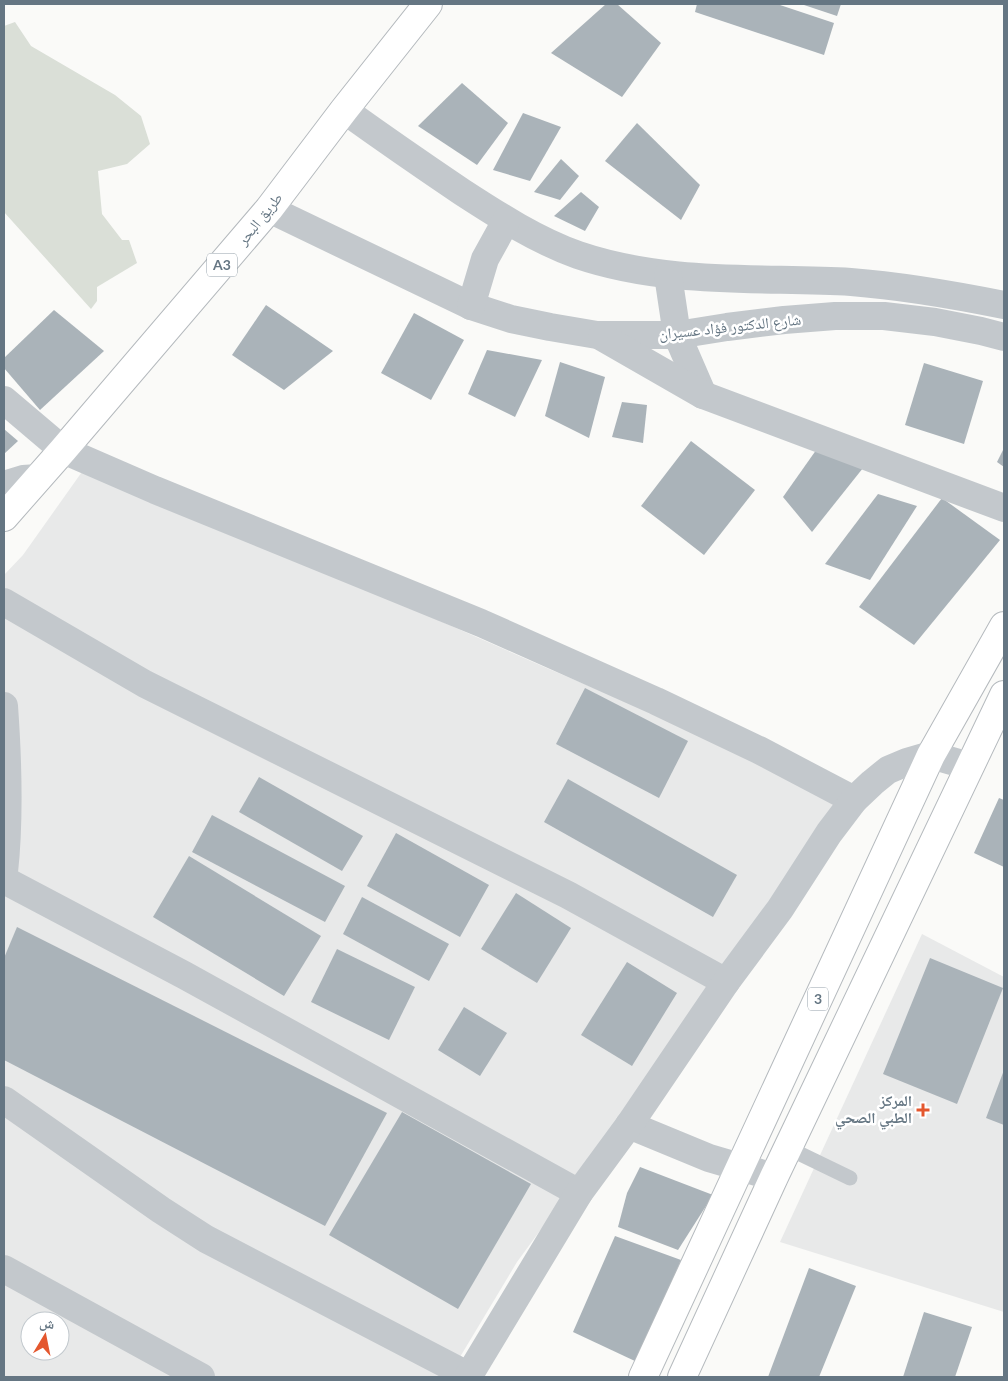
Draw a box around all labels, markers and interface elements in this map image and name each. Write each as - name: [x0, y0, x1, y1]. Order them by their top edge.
- street label: طريق البحر: [232, 189, 287, 250]
- road number: A3: [207, 254, 237, 276]
- street label: شارع الدكتور فؤاد عسيران: [658, 310, 802, 344]
- road number: 3: [808, 988, 828, 1011]
- place label: المركز الطبي الصحي: [835, 1091, 912, 1130]
- marker: المركز الطبي الصحي: [916, 1103, 930, 1117]
- north arrow: [20, 1311, 70, 1361]
- text: ش: [38, 1313, 56, 1333]

